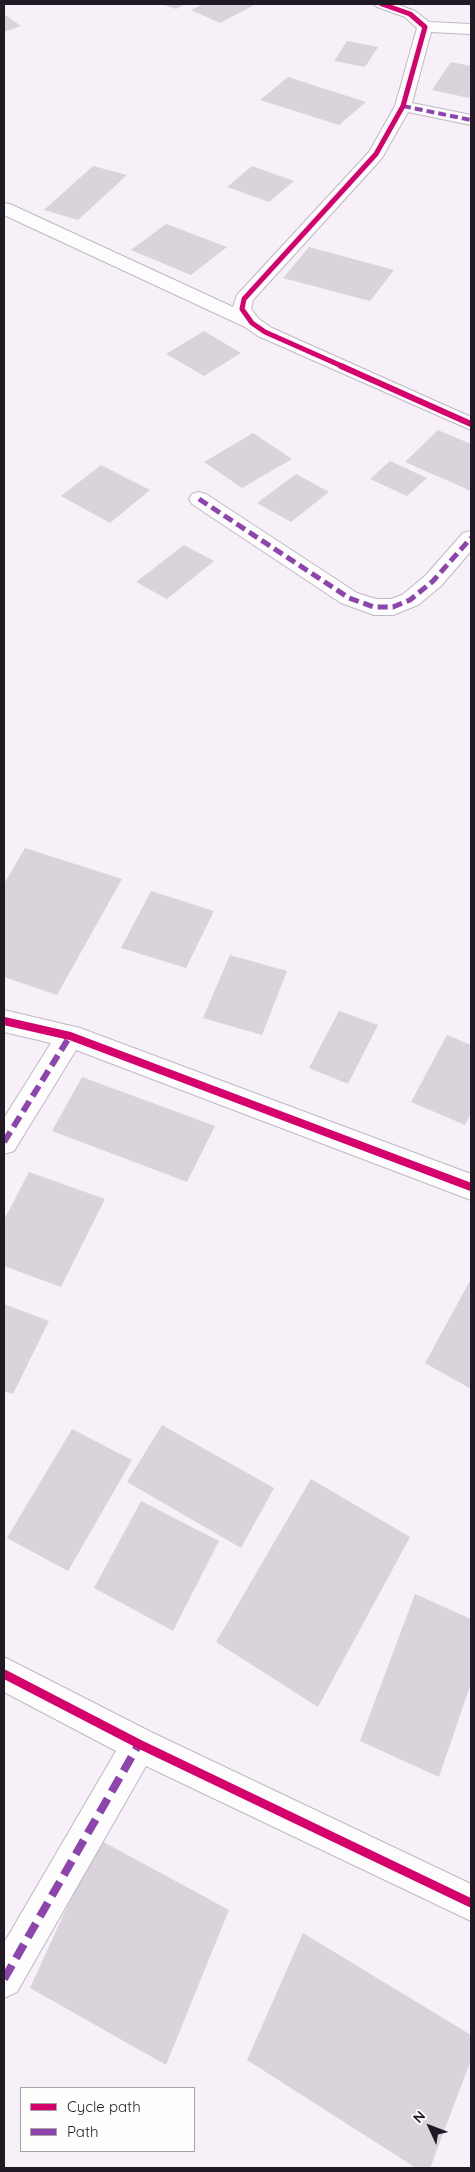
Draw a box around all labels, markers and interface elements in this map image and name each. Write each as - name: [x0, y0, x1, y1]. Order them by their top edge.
- legend: [20, 2087, 195, 2152]
- text: Cycle path: [67, 2097, 141, 2116]
- north arrow: [405, 2102, 455, 2152]
- text: N: [409, 2107, 429, 2127]
- text: Path: [67, 2122, 99, 2141]

